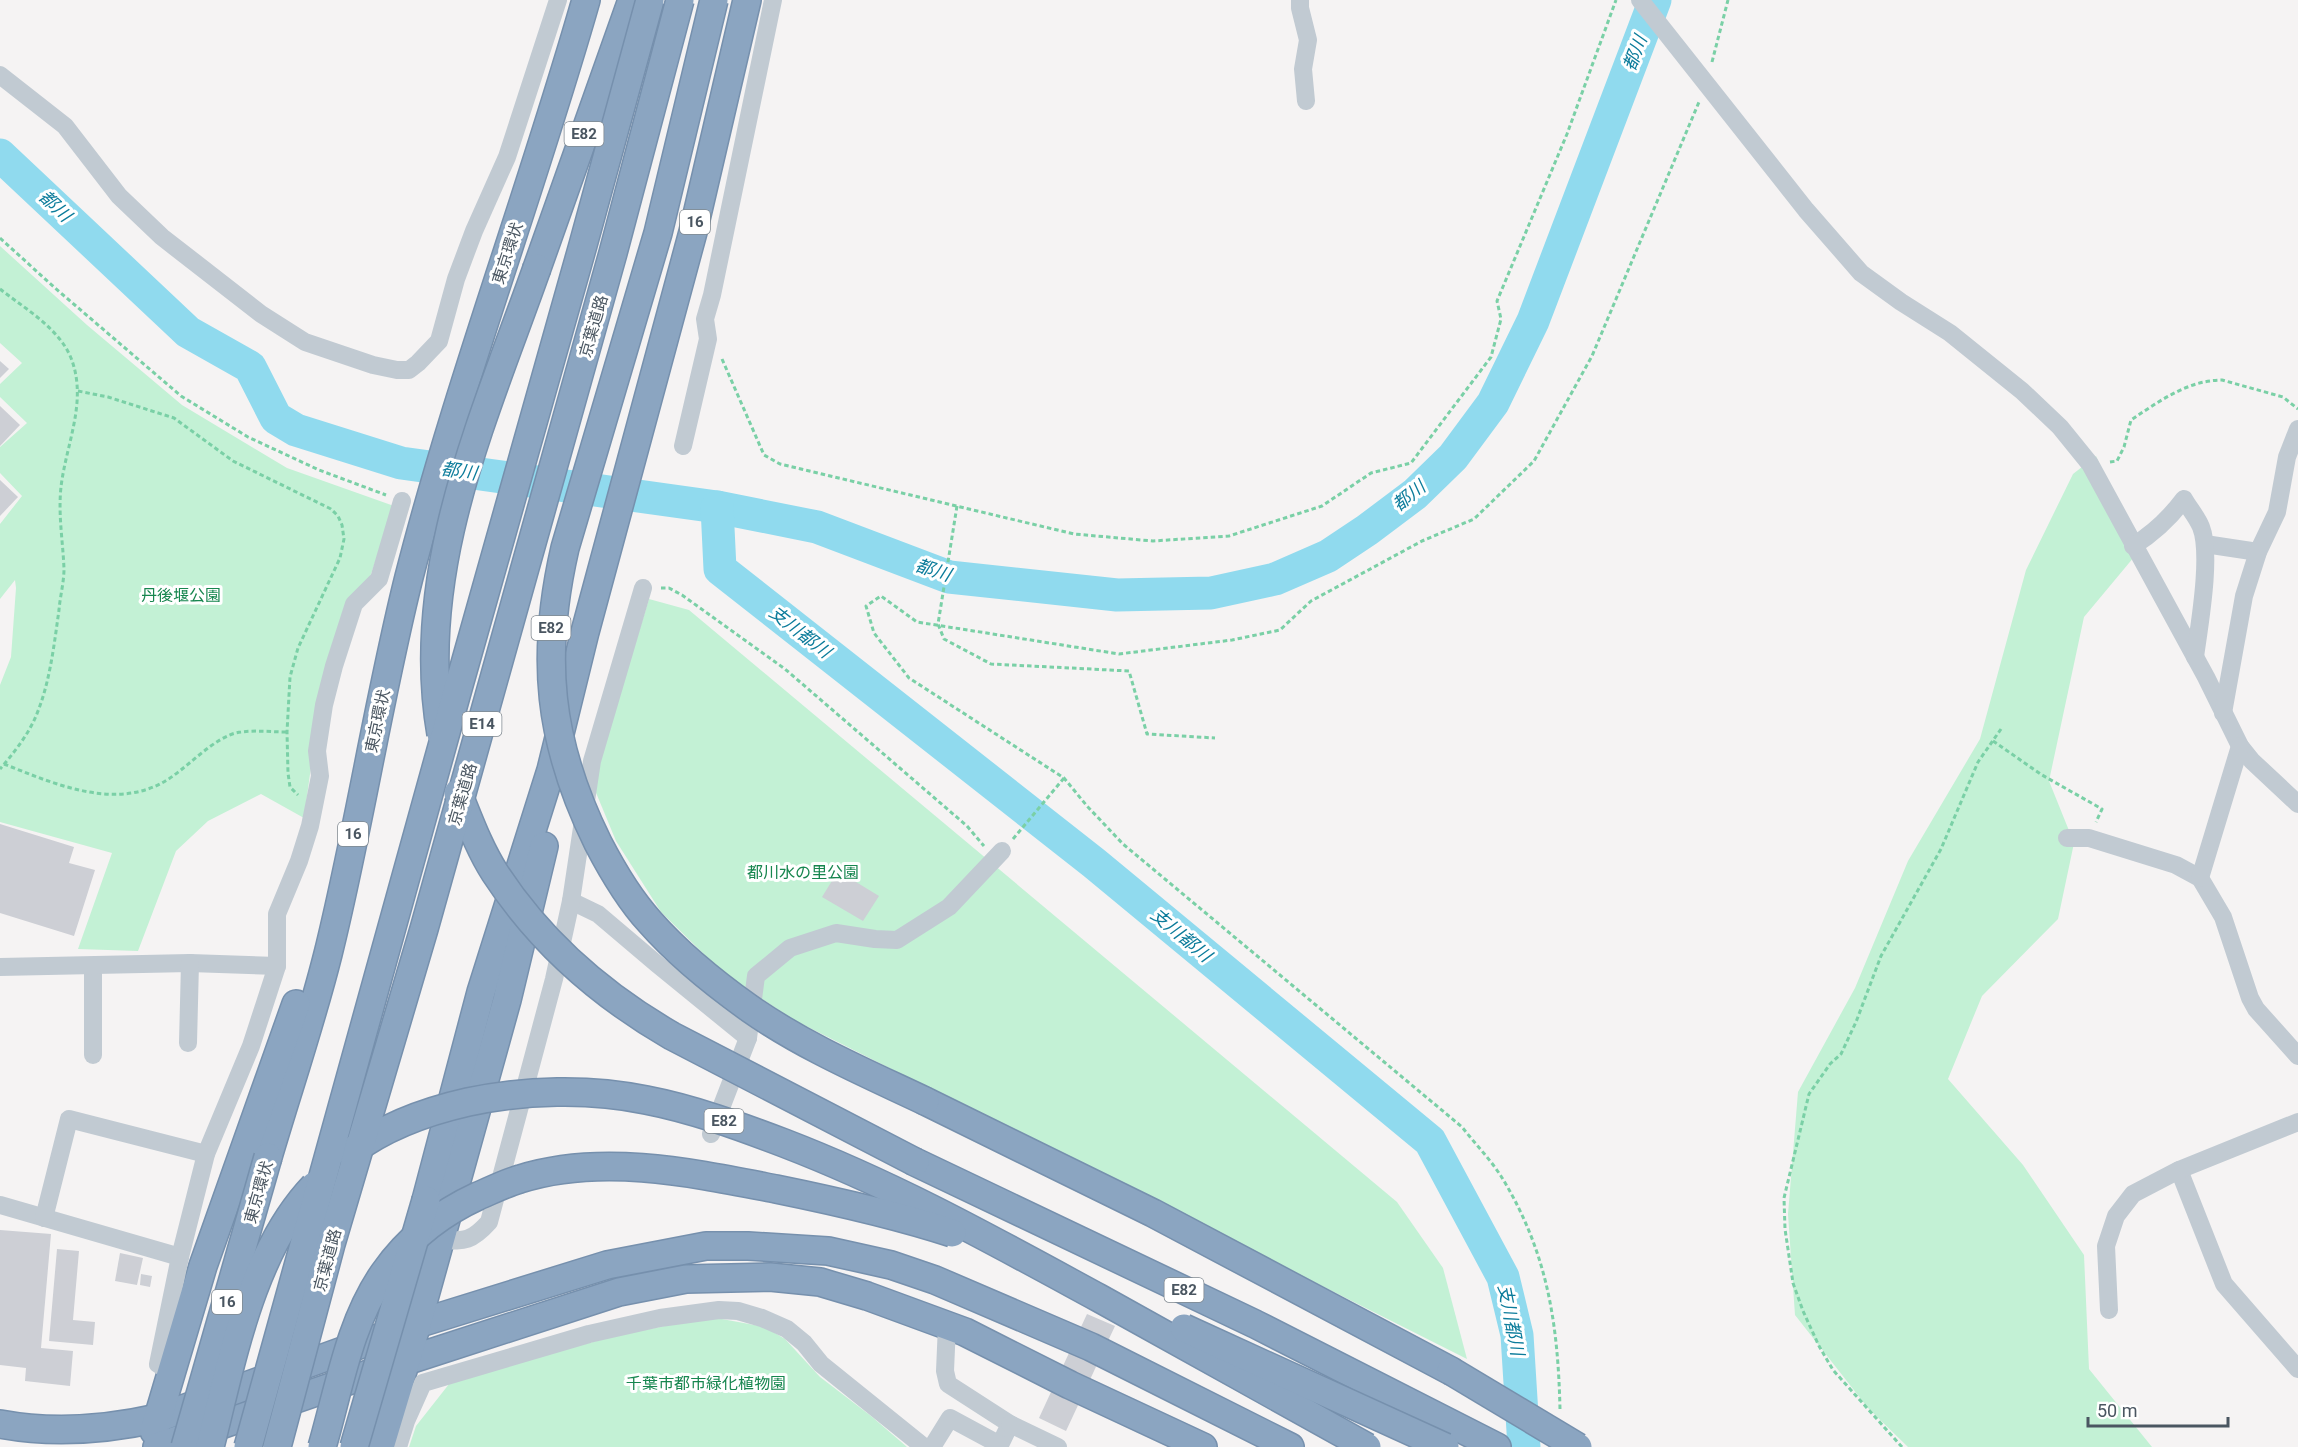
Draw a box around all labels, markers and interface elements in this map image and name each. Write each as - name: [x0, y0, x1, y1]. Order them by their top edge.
- water label: 都川: [1618, 30, 1652, 73]
- road number: E82: [564, 122, 604, 146]
- water label: 都川: [35, 186, 77, 227]
- road number: 16: [680, 210, 710, 234]
- street label: 東京環状: [489, 220, 526, 287]
- street label: 京葉道路: [576, 293, 611, 360]
- water label: 都川: [440, 458, 480, 484]
- water label: 都川: [1388, 475, 1431, 515]
- water label: 都川: [913, 554, 955, 586]
- park label: 丹後堰公園: [141, 586, 221, 605]
- water label: 支川都川: [765, 601, 837, 663]
- road number: E82: [532, 616, 570, 640]
- street label: 東京環状: [362, 688, 393, 754]
- road number: E14: [462, 712, 502, 736]
- street label: 京葉道路: [445, 761, 480, 828]
- road number: 16: [338, 822, 368, 846]
- park label: 都川水の里公園: [747, 863, 859, 882]
- water label: 支川都川: [1147, 903, 1217, 967]
- road number: E82: [704, 1109, 744, 1133]
- street label: 東京環状: [241, 1159, 276, 1226]
- street label: 京葉道路: [310, 1227, 345, 1294]
- road number: E82: [1164, 1278, 1204, 1302]
- water label: 支川都川: [1494, 1283, 1529, 1359]
- road number: 16: [212, 1290, 242, 1314]
- park label: 千葉市都市緑化植物園: [626, 1374, 786, 1393]
- scale bar: [2088, 1390, 2228, 1428]
- text: 50 m: [2097, 1400, 2137, 1421]

